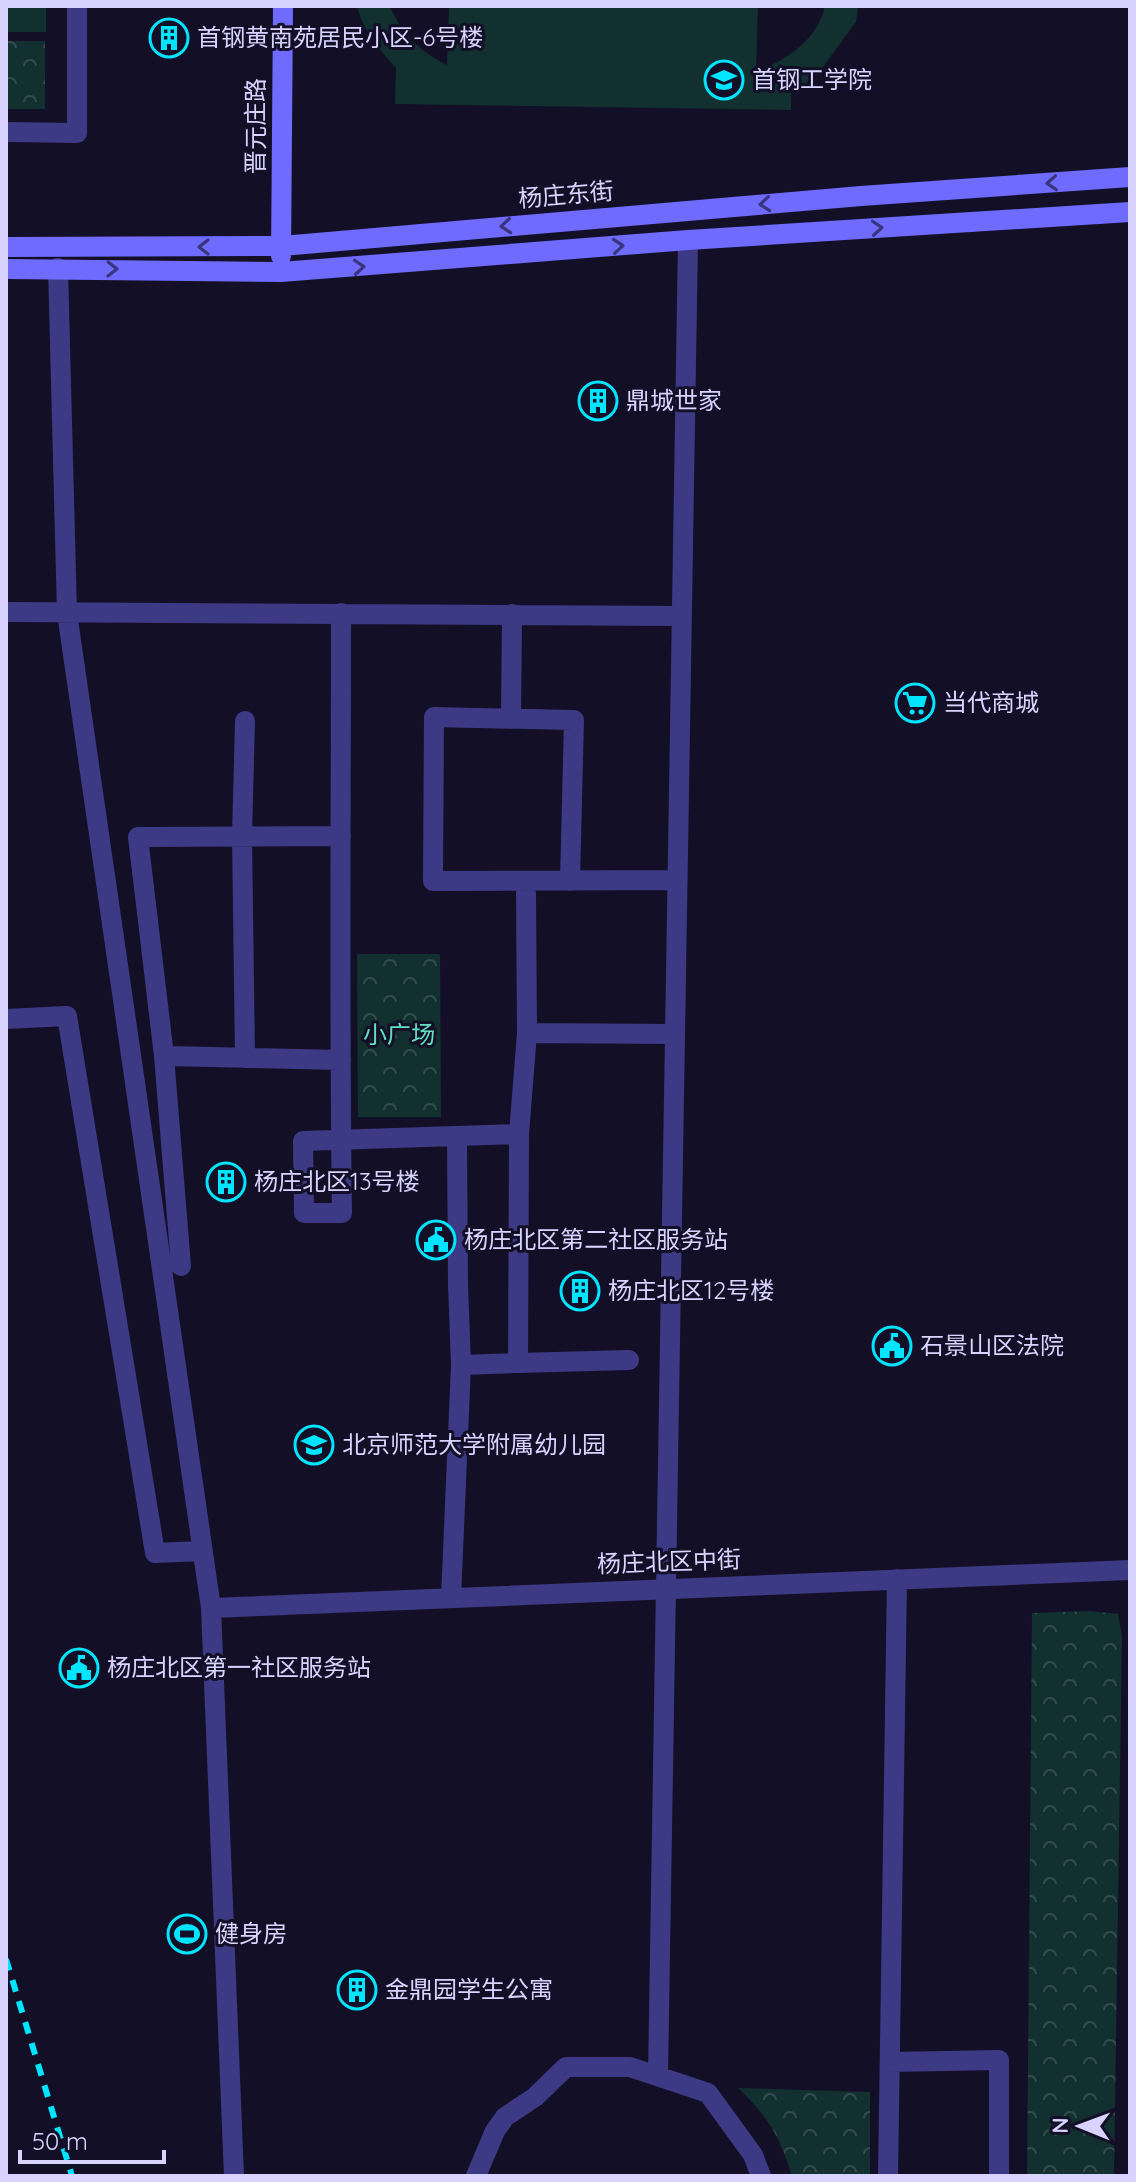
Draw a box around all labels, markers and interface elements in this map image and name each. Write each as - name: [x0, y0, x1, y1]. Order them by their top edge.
- building icon: 首钢黄南苑居民小区-6号楼: [148, 17, 190, 59]
- place label: 首钢黄南苑居民小区-6号楼: [197, 22, 483, 52]
- school or university icon: 首钢工学院: [703, 59, 745, 101]
- place label: 首钢工学院: [752, 64, 872, 94]
- street label: 晋元庄路: [240, 78, 270, 174]
- one-way arrow: [1045, 174, 1058, 191]
- street label: 杨庄东街: [517, 175, 615, 213]
- one-way arrow: [758, 195, 771, 212]
- one-way arrow: [499, 218, 512, 235]
- one-way arrow: [871, 220, 884, 237]
- one-way arrow: [197, 238, 210, 256]
- one-way arrow: [612, 238, 625, 255]
- one-way arrow: [353, 259, 366, 276]
- one-way arrow: [106, 261, 119, 278]
- building icon: 鼎城世家: [577, 380, 619, 422]
- place label: 鼎城世家: [626, 385, 722, 415]
- supermarket icon: 当代商城: [894, 682, 936, 724]
- place label: 当代商城: [943, 687, 1039, 717]
- park label: 小广场: [363, 1019, 435, 1049]
- building icon: 杨庄北区13号楼: [205, 1161, 247, 1203]
- place label: 杨庄北区13号楼: [254, 1166, 419, 1196]
- public building icon: 杨庄北区第二社区服务站: [415, 1219, 457, 1261]
- place label: 杨庄北区第二社区服务站: [464, 1224, 728, 1254]
- building icon: 杨庄北区12号楼: [559, 1270, 601, 1312]
- place label: 杨庄北区12号楼: [608, 1275, 774, 1305]
- public building icon: 石景山区法院: [871, 1325, 913, 1367]
- place label: 石景山区法院: [920, 1330, 1064, 1360]
- school or university icon: 北京师范大学附属幼儿园: [293, 1424, 335, 1466]
- place label: 北京师范大学附属幼儿园: [342, 1429, 606, 1459]
- street label: 杨庄北区中街: [596, 1543, 741, 1579]
- public building icon: 杨庄北区第一社区服务站: [58, 1647, 100, 1689]
- place label: 杨庄北区第一社区服务站: [107, 1652, 371, 1682]
- sports icon: 健身房: [166, 1913, 208, 1955]
- place label: 健身房: [215, 1918, 287, 1948]
- building icon: 金鼎园学生公寓: [336, 1969, 378, 2011]
- place label: 金鼎园学生公寓: [385, 1974, 553, 2004]
- north arrow: [1040, 2086, 1120, 2166]
- scale bar: [20, 2114, 164, 2164]
- text: N: [1046, 2117, 1074, 2134]
- text: 50 m: [32, 2126, 88, 2156]

